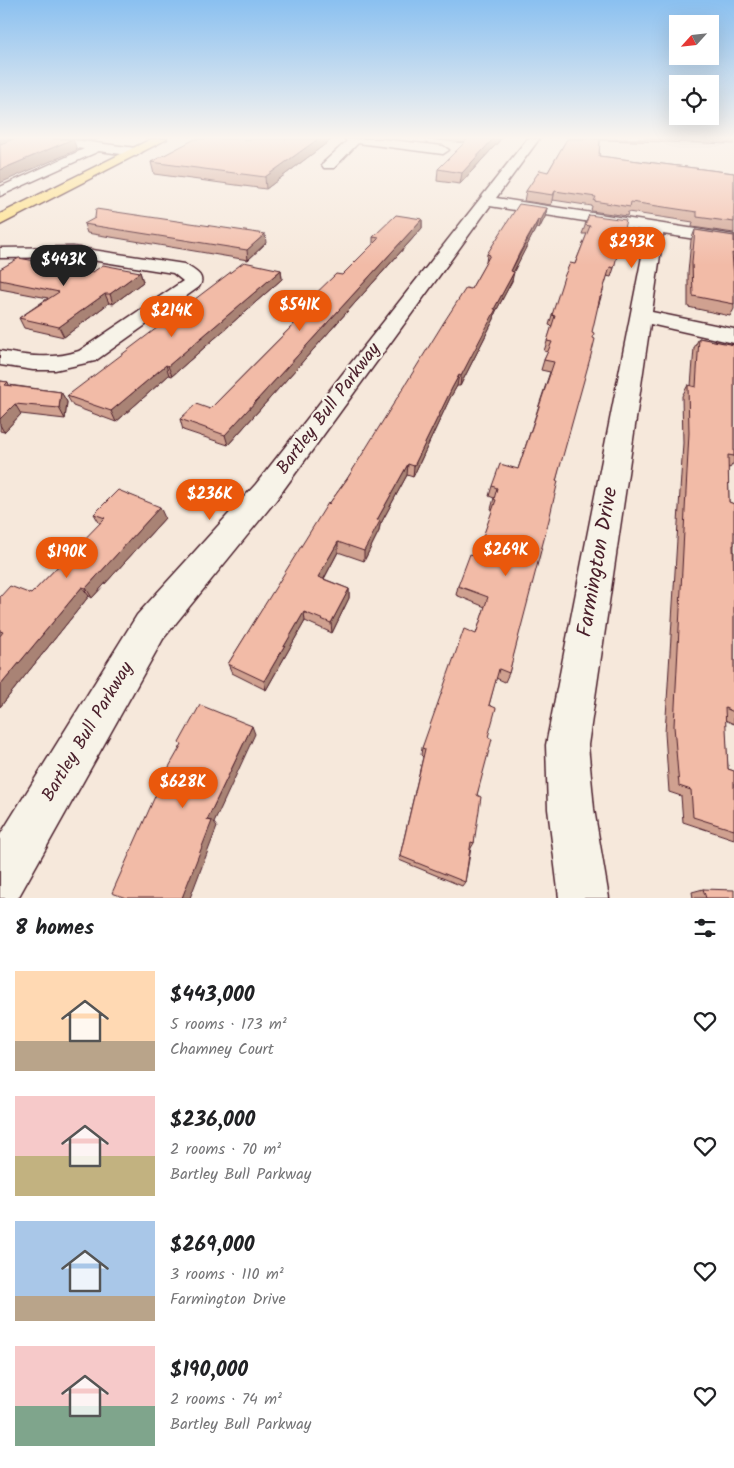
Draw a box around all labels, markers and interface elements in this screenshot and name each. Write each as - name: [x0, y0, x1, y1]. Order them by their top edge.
- north arrow: [669, 15, 719, 65]
- map controls: [669, 15, 719, 125]
- button: locate: [669, 75, 719, 125]
- pin: $293K: [597, 226, 667, 269]
- text: $293K: [609, 230, 655, 255]
- pin: $443K: [29, 244, 99, 287]
- text: $443K: [41, 248, 87, 273]
- pin: $541K: [265, 290, 335, 332]
- text: $541K: [280, 293, 320, 318]
- pin: $214K: [137, 296, 207, 338]
- text: $214K: [151, 299, 193, 324]
- street label: Bartley Bull Parkway: [270, 336, 389, 481]
- pin: $236K: [175, 478, 245, 521]
- text: $236K: [187, 482, 233, 507]
- street label: Farmington Drive: [569, 484, 628, 640]
- pin: $269K: [471, 534, 541, 577]
- pin: $190K: [32, 536, 102, 579]
- text: $269K: [483, 538, 529, 563]
- text: $190K: [47, 540, 87, 565]
- street label: Bartley Bull Parkway: [35, 656, 142, 808]
- pin: $628K: [148, 766, 218, 809]
- text: $628K: [160, 770, 206, 795]
- text: 8 homes: [15, 912, 94, 945]
- icon: filters: [691, 914, 719, 942]
- text: $443,000: [170, 979, 255, 1012]
- icon: home: [55, 991, 115, 1051]
- icon: heart: [691, 1007, 719, 1035]
- text: 5 rooms · 173 m²: [170, 1012, 287, 1037]
- text: Chamney Court: [170, 1037, 274, 1062]
- text: $236,000: [170, 1104, 255, 1137]
- icon: home: [55, 1116, 115, 1176]
- icon: heart: [691, 1132, 719, 1160]
- text: 2 rooms · 70 m²: [170, 1137, 281, 1162]
- text: Bartley Bull Parkway: [170, 1162, 311, 1187]
- text: $269,000: [170, 1229, 255, 1262]
- icon: home: [55, 1241, 115, 1301]
- icon: heart: [691, 1257, 719, 1285]
- text: 3 rooms · 110 m²: [170, 1262, 284, 1287]
- text: Farmington Drive: [170, 1287, 286, 1312]
- text: $190,000: [170, 1354, 248, 1387]
- icon: home: [55, 1366, 115, 1426]
- icon: heart: [691, 1382, 719, 1410]
- text: 2 rooms · 74 m²: [170, 1387, 282, 1412]
- text: Bartley Bull Parkway: [170, 1412, 311, 1437]

